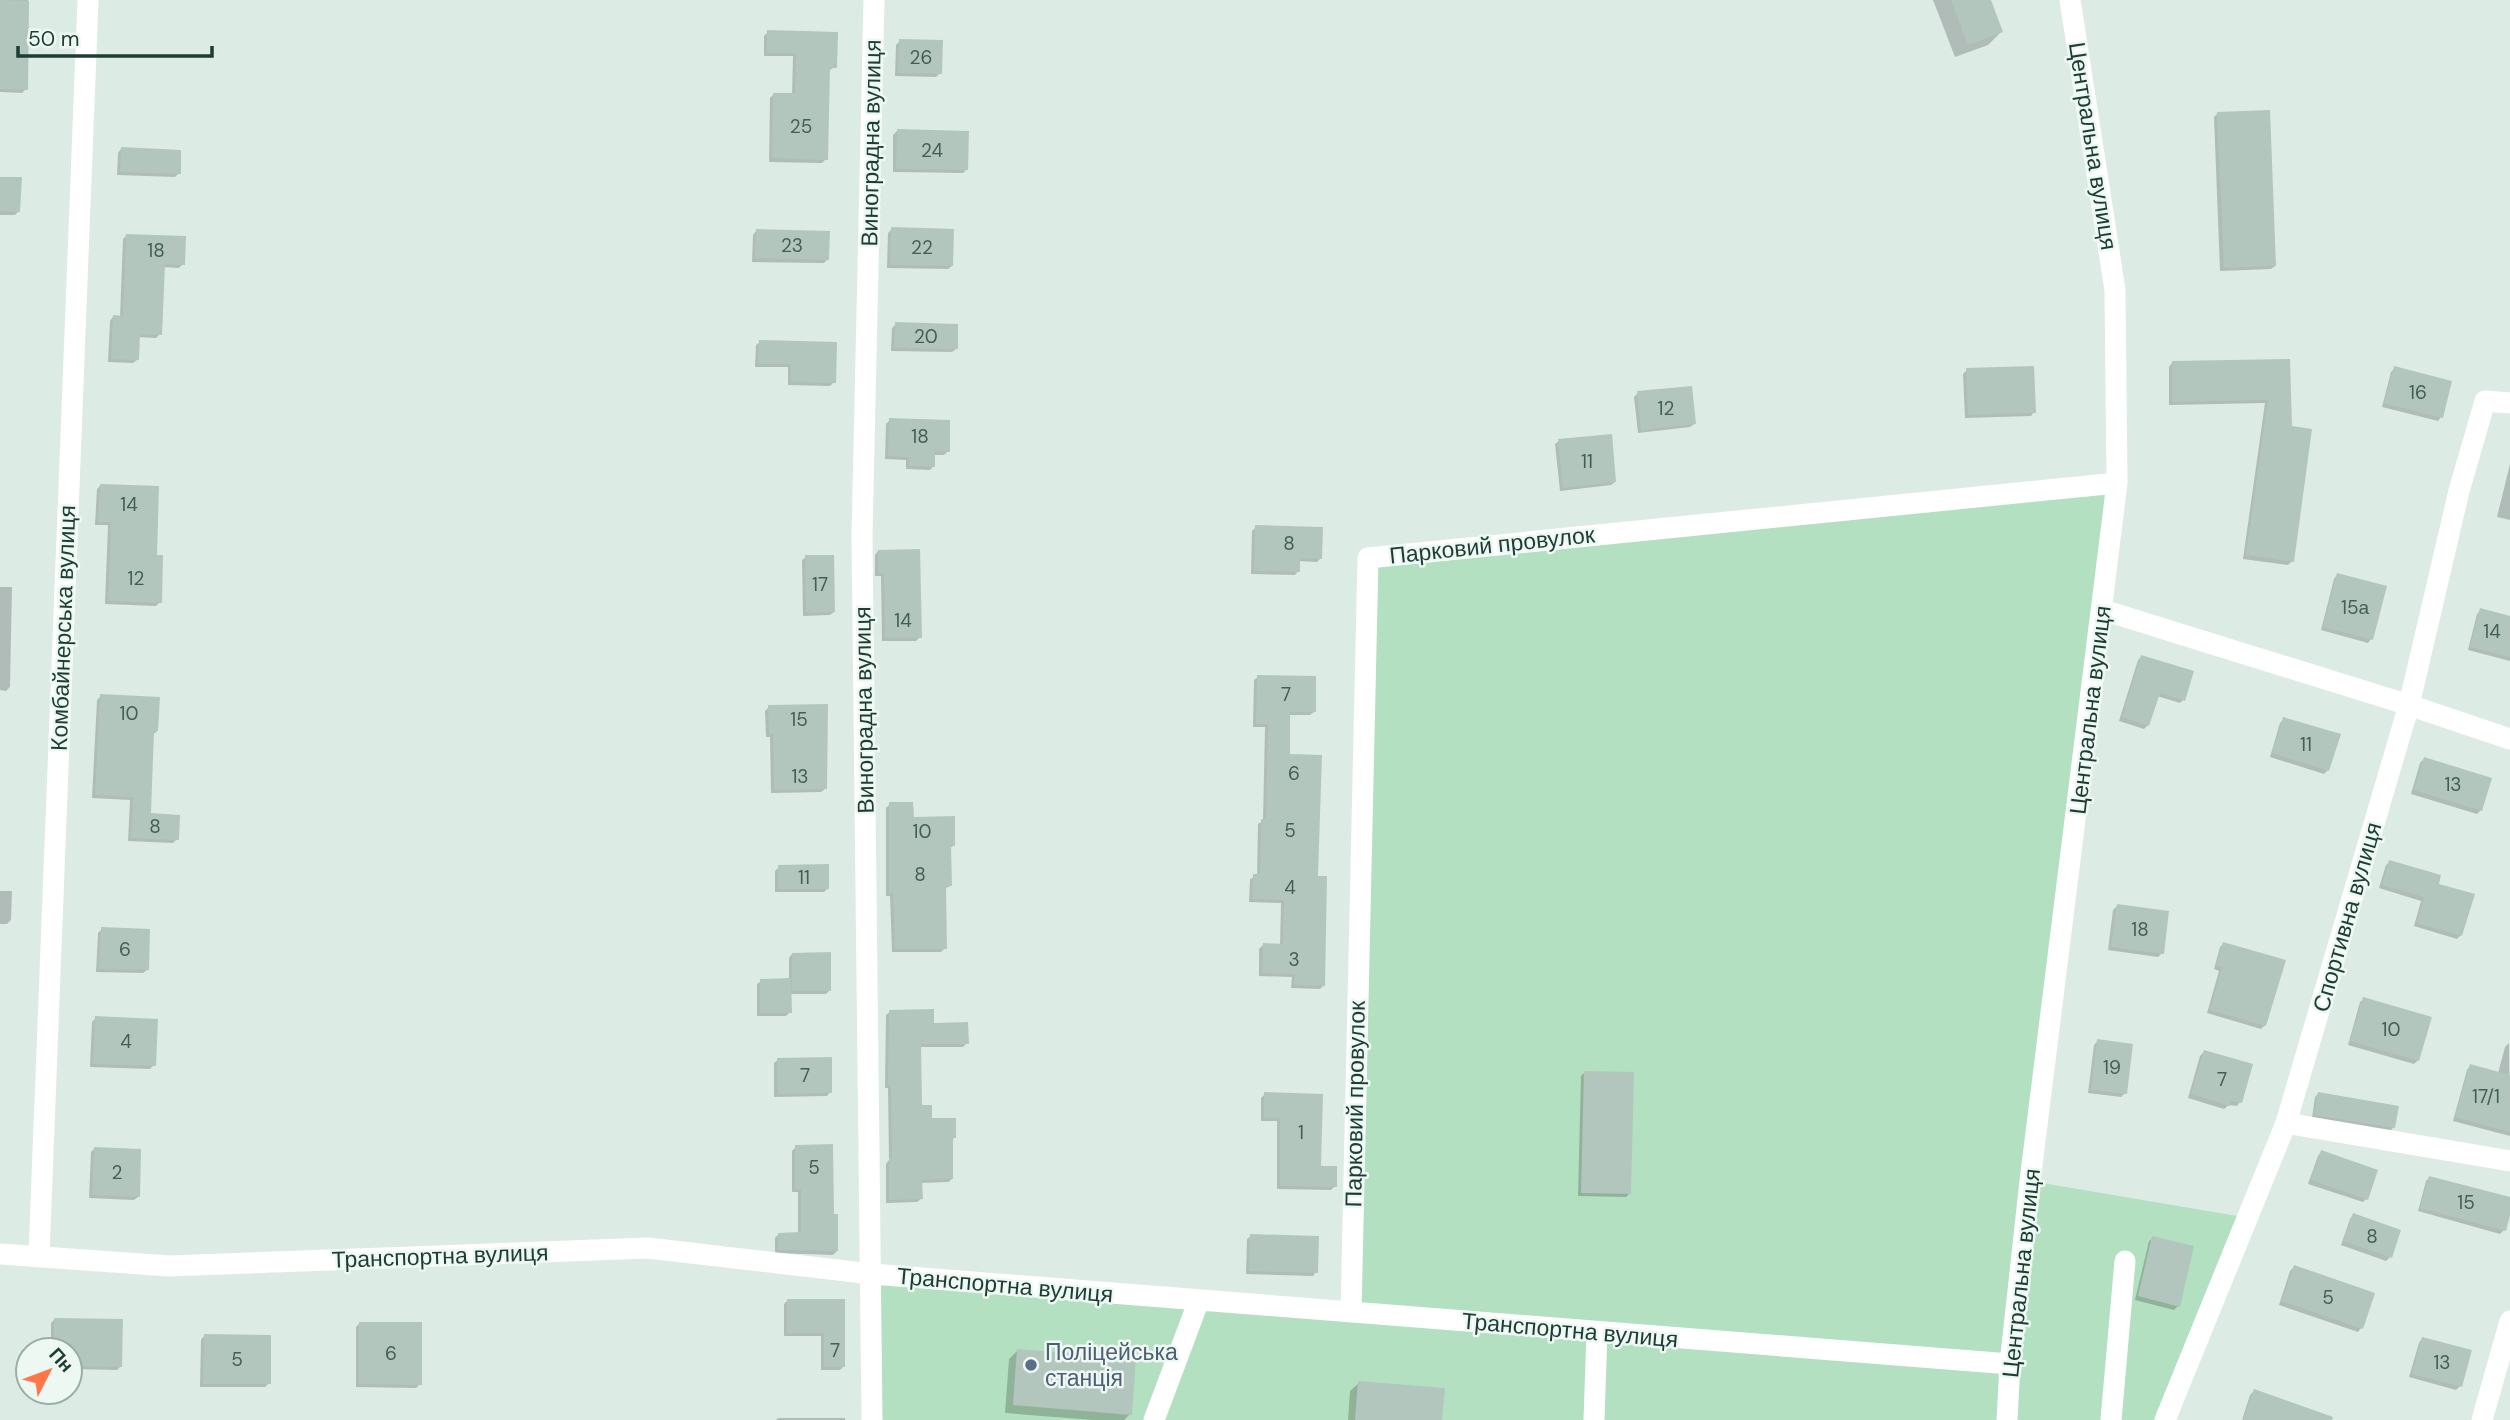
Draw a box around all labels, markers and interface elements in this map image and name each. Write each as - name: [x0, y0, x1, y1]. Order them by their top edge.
- scale bar: [18, 14, 212, 58]
- text: 50 m: [28, 25, 79, 53]
- street label: Виноградна вулиця: [854, 39, 888, 247]
- street label: Центральна вулиця: [2062, 40, 2124, 252]
- house number: 26: [910, 45, 932, 70]
- house number: 25: [790, 114, 812, 139]
- house number: 24: [921, 138, 943, 163]
- house number: 23: [781, 233, 803, 258]
- house number: 22: [911, 235, 933, 260]
- house number: 18: [147, 238, 165, 263]
- house number: 20: [914, 324, 938, 349]
- house number: 16: [2409, 380, 2427, 405]
- house number: 12: [1658, 396, 1674, 421]
- house number: 18: [911, 424, 929, 449]
- house number: 11: [1581, 449, 1593, 474]
- house number: 14: [120, 492, 138, 517]
- street label: Комбайнерська вулиця: [44, 505, 82, 751]
- street label: Парковий провулок: [1388, 519, 1597, 571]
- house number: 8: [1283, 531, 1295, 556]
- house number: 12: [128, 566, 144, 591]
- house number: 17: [812, 572, 828, 597]
- house number: 15а: [2341, 595, 2369, 620]
- street label: Центральна вулиця: [2062, 604, 2118, 816]
- street label: Виноградна вулиця: [847, 606, 881, 814]
- house number: 14: [894, 608, 912, 633]
- house number: 14: [2483, 619, 2501, 644]
- house number: 7: [1281, 682, 1291, 707]
- house number: 10: [120, 701, 138, 726]
- house number: 15: [790, 707, 808, 732]
- house number: 11: [2300, 732, 2312, 757]
- house number: 6: [1288, 761, 1300, 786]
- house number: 13: [791, 764, 809, 789]
- house number: 13: [2444, 772, 2462, 797]
- house number: 8: [149, 814, 161, 839]
- house number: 5: [1284, 818, 1296, 843]
- house number: 10: [913, 819, 931, 844]
- street label: Спортивна вулиця: [2306, 819, 2388, 1015]
- house number: 8: [914, 862, 926, 887]
- house number: 11: [798, 865, 810, 890]
- house number: 4: [1284, 875, 1296, 900]
- house number: 18: [2131, 917, 2149, 942]
- house number: 6: [119, 937, 131, 962]
- house number: 3: [1288, 947, 1300, 972]
- street label: Парковий провулок: [1338, 1000, 1372, 1208]
- house number: 10: [2382, 1017, 2400, 1042]
- house number: 4: [120, 1029, 132, 1054]
- house number: 19: [2103, 1055, 2121, 1080]
- house number: 7: [800, 1063, 810, 1088]
- house number: 7: [2217, 1067, 2227, 1092]
- house number: 17/1: [2472, 1084, 2500, 1109]
- house number: 1: [1298, 1120, 1304, 1145]
- house number: 5: [808, 1155, 820, 1180]
- house number: 2: [112, 1160, 123, 1185]
- street label: Центральна вулиця: [1995, 1167, 2047, 1379]
- house number: 15: [2457, 1190, 2475, 1215]
- house number: 8: [2366, 1224, 2378, 1249]
- street label: Транспортна вулиця: [331, 1237, 549, 1275]
- street label: Транспортна вулиця: [896, 1261, 1114, 1309]
- house number: 5: [2322, 1285, 2334, 1310]
- street label: Транспортна вулиця: [1461, 1306, 1679, 1354]
- north arrow: [14, 1336, 84, 1406]
- place label: Поліцейська станція: [1045, 1337, 1178, 1393]
- house number: 7: [830, 1338, 840, 1363]
- house number: 6: [385, 1341, 397, 1366]
- text: Пн: [44, 1342, 79, 1378]
- house number: 5: [231, 1347, 243, 1372]
- house number: 13: [2433, 1350, 2451, 1375]
- marker: Поліцейська станція: [1023, 1357, 1039, 1373]

